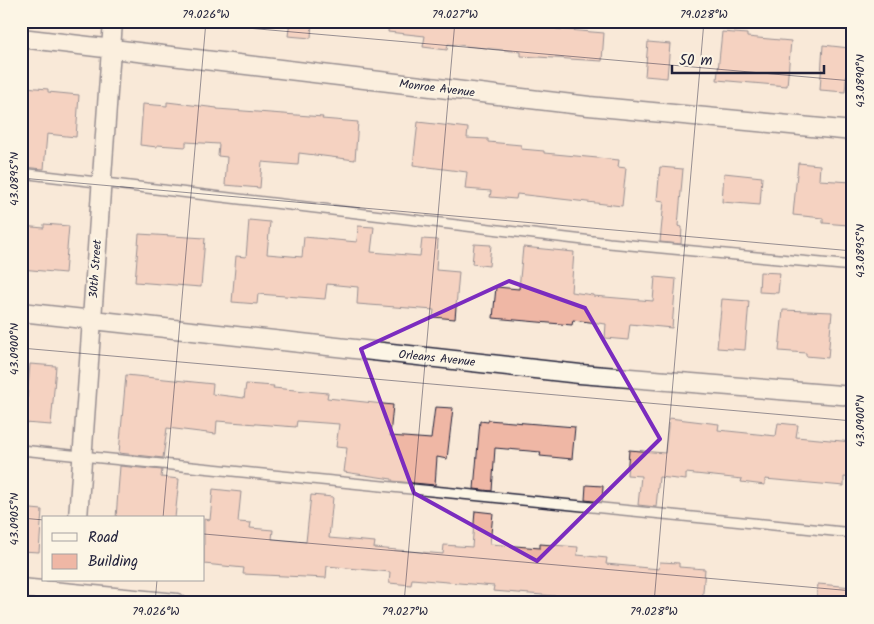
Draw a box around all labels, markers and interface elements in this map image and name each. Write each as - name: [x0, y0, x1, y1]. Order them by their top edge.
- text: 79.026°W: [182, 5, 230, 24]
- text: 79.027°W: [432, 5, 478, 24]
- text: 79.028°W: [680, 5, 728, 24]
- scale bar: [672, 42, 824, 74]
- text: 50 m: [679, 49, 713, 73]
- text: 43.0890°N: [851, 54, 870, 108]
- street label: Monroe Avenue: [398, 74, 477, 103]
- text: 43.0895°N: [5, 152, 24, 206]
- text: 43.0895°N: [851, 224, 870, 278]
- street label: 30th Street: [84, 239, 107, 299]
- text: 43.0900°N: [5, 323, 24, 375]
- street label: Orleans Avenue: [398, 345, 477, 372]
- text: 43.0900°N: [851, 395, 870, 447]
- text: 43.0905°N: [5, 493, 24, 545]
- legend: [42, 516, 205, 582]
- text: Road: [88, 526, 119, 550]
- text: Building: [88, 550, 138, 574]
- text: 79.026°W: [132, 602, 180, 621]
- text: 79.027°W: [382, 602, 428, 621]
- text: 79.028°W: [630, 602, 678, 621]

